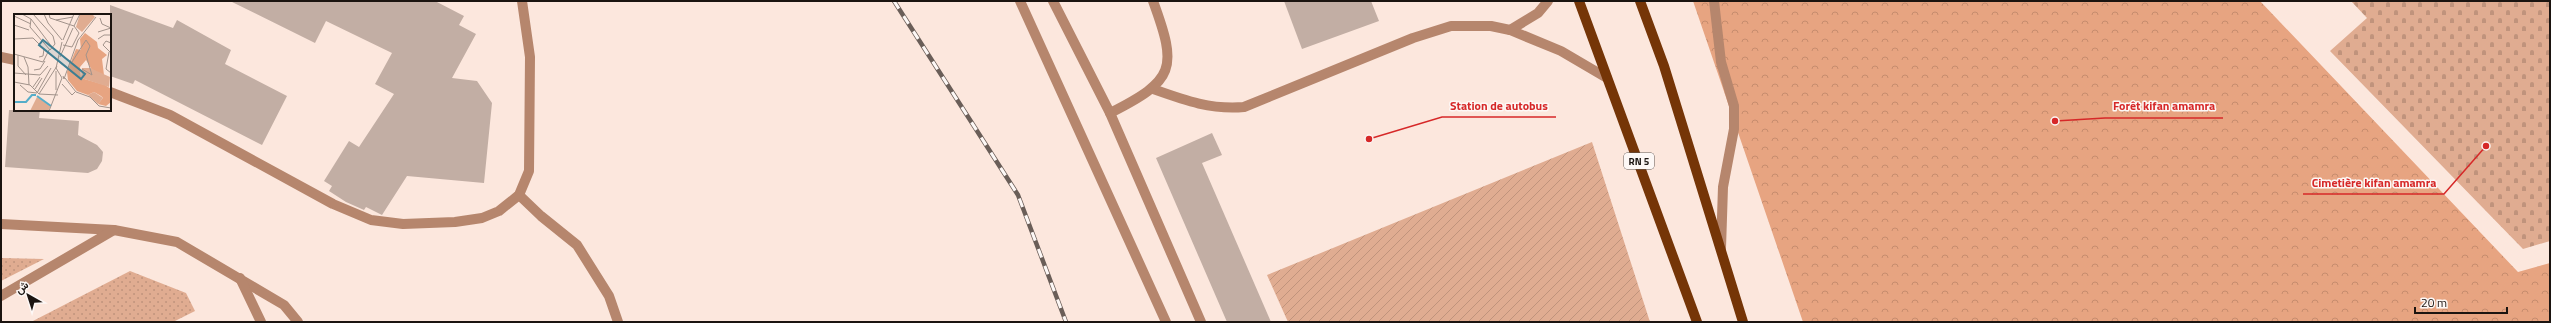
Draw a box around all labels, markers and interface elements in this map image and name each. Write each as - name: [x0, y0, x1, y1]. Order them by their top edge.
- inset map: [14, 14, 111, 111]
- callout: Station de autobus: [1442, 93, 1556, 117]
- callout: Forêt kifan amamra: [2105, 94, 2223, 118]
- text: Station de autobus: [1450, 96, 1548, 115]
- text: Forêt kifan amamra: [2113, 96, 2215, 115]
- road number: RN 5: [1624, 153, 1654, 169]
- callout: Cimetière kifan amamra: [2303, 170, 2444, 194]
- text: Cimetière kifan amamra: [2312, 173, 2436, 192]
- north arrow: [8, 275, 48, 315]
- text: ش: [12, 277, 32, 298]
- scale bar: [2415, 289, 2507, 315]
- text: 20 m: [2421, 293, 2447, 312]

